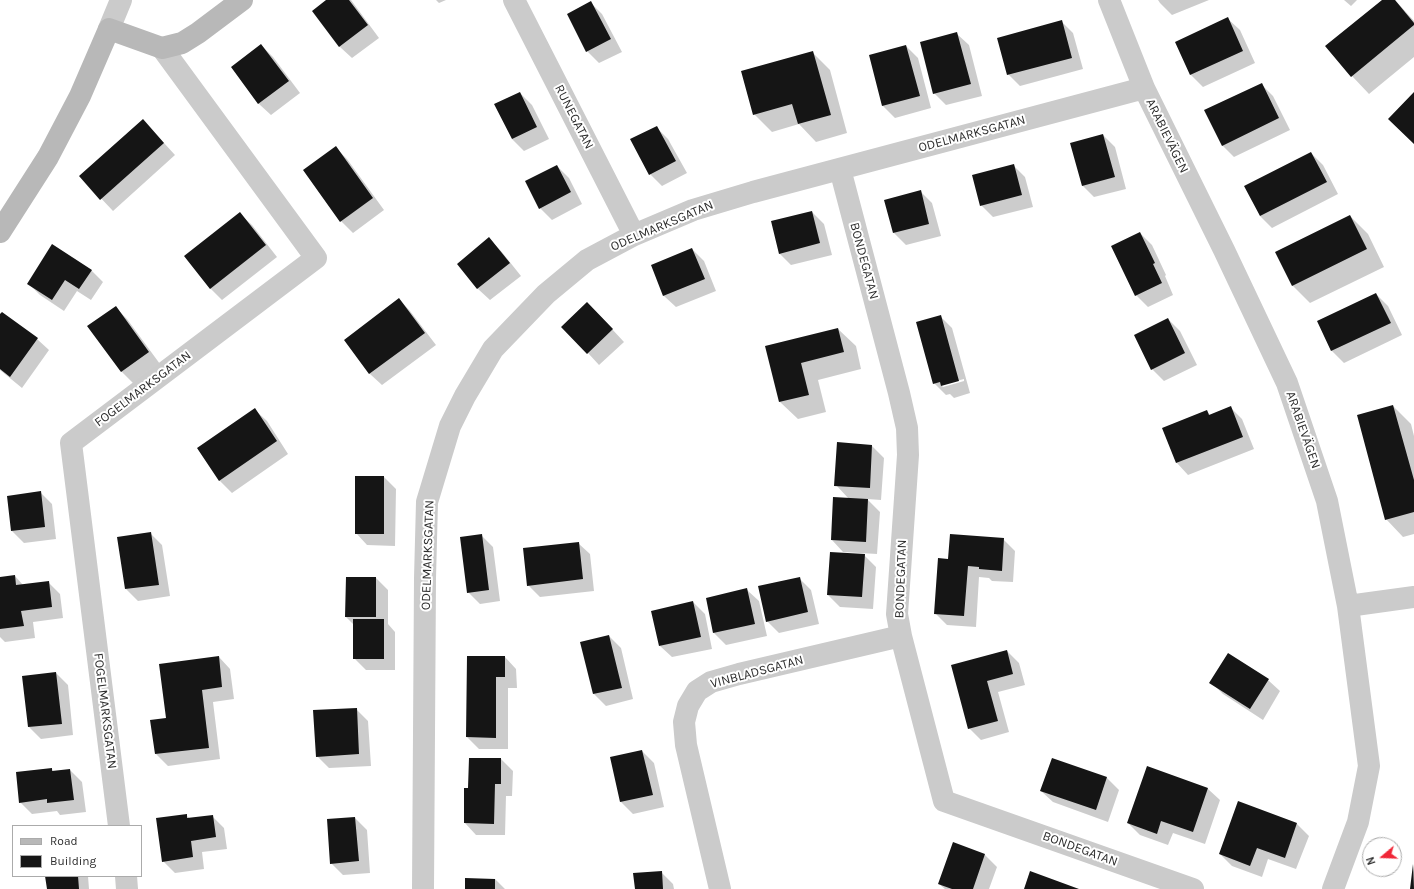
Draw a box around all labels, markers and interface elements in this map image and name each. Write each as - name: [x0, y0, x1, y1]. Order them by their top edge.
- street label: RUNEGATAN: [551, 82, 597, 152]
- street label: ARABIEVÄGEN: [1142, 96, 1192, 176]
- street label: ODELMARKSGATAN: [917, 112, 1027, 156]
- street label: ODELMARKSGATAN: [608, 197, 716, 255]
- street label: BONDEGATAN: [846, 221, 882, 301]
- street label: FOGELMARKSGATAN: [92, 348, 194, 430]
- street label: ARABIEVÄGEN: [1282, 389, 1324, 471]
- street label: ODELMARKSGATAN: [418, 500, 438, 610]
- street label: BONDEGATAN: [892, 539, 910, 619]
- street label: FOGELMARKSGATAN: [90, 652, 120, 770]
- street label: VINBLADSGATAN: [709, 652, 805, 692]
- legend: [12, 825, 142, 877]
- street label: BONDEGATAN: [1040, 828, 1120, 870]
- text: Road: [50, 834, 78, 848]
- north arrow: [1362, 837, 1402, 877]
- text: Building: [50, 854, 96, 868]
- text: N: [1364, 855, 1379, 867]

